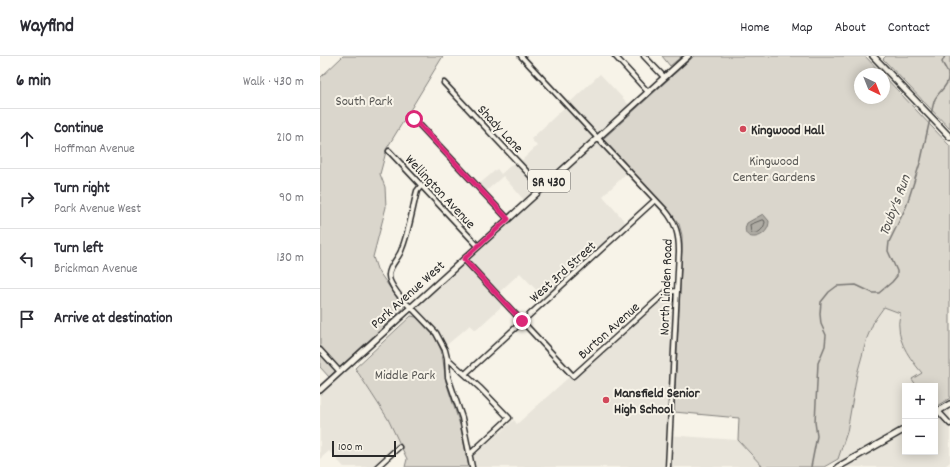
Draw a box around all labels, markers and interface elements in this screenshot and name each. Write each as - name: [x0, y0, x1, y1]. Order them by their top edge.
- text: Wayfind: [20, 14, 74, 41]
- text: Home: [740, 18, 769, 38]
- text: Map: [791, 18, 813, 38]
- text: About: [835, 18, 866, 38]
- text: Contact: [888, 18, 930, 38]
- north arrow: [854, 68, 890, 104]
- text: 6 min: [16, 70, 51, 94]
- text: Walk · 430 m: [243, 73, 304, 92]
- park label: South Park: [335, 92, 393, 112]
- street label: Shady Lane: [472, 101, 527, 158]
- route start: [405, 110, 423, 128]
- text: Continue: [54, 118, 103, 140]
- place label: Kingwood Hall: [751, 121, 825, 141]
- marker: Kingwood Hall: [738, 124, 748, 134]
- icon: ahead: [16, 128, 38, 150]
- text: 210 m: [276, 129, 304, 148]
- text: Hoffman Avenue: [54, 140, 135, 159]
- street label: Wellington Avenue: [400, 151, 479, 234]
- park label: Kingwood Center Gardens: [732, 152, 816, 188]
- road number: SR 430: [528, 170, 570, 192]
- water label: Touby's Run: [874, 171, 918, 239]
- text: Turn right: [54, 178, 110, 200]
- icon: right: [16, 188, 38, 210]
- text: 90 m: [279, 189, 304, 208]
- text: Park Avenue West: [54, 200, 141, 219]
- street label: West 3rd Street: [526, 237, 601, 308]
- text: Turn left: [54, 238, 103, 260]
- street label: North Linden Road: [655, 239, 679, 336]
- icon: left: [16, 248, 38, 270]
- text: 130 m: [276, 249, 304, 268]
- street label: Park Avenue West: [367, 257, 450, 334]
- text: Brickman Avenue: [54, 260, 138, 279]
- street label: Burton Avenue: [574, 298, 645, 365]
- icon: arrive: [16, 308, 38, 330]
- text: Arrive at destination: [54, 308, 172, 330]
- route end: [513, 312, 531, 330]
- park label: Middle Park: [375, 366, 435, 386]
- map controls: [902, 383, 938, 455]
- button: +: [902, 383, 938, 419]
- place label: Mansfield Senior High School: [614, 384, 700, 420]
- marker: Mansfield Senior High School: [601, 395, 611, 405]
- button: −: [902, 419, 938, 455]
- scale bar: [332, 439, 396, 458]
- text: 100 m: [338, 440, 362, 456]

